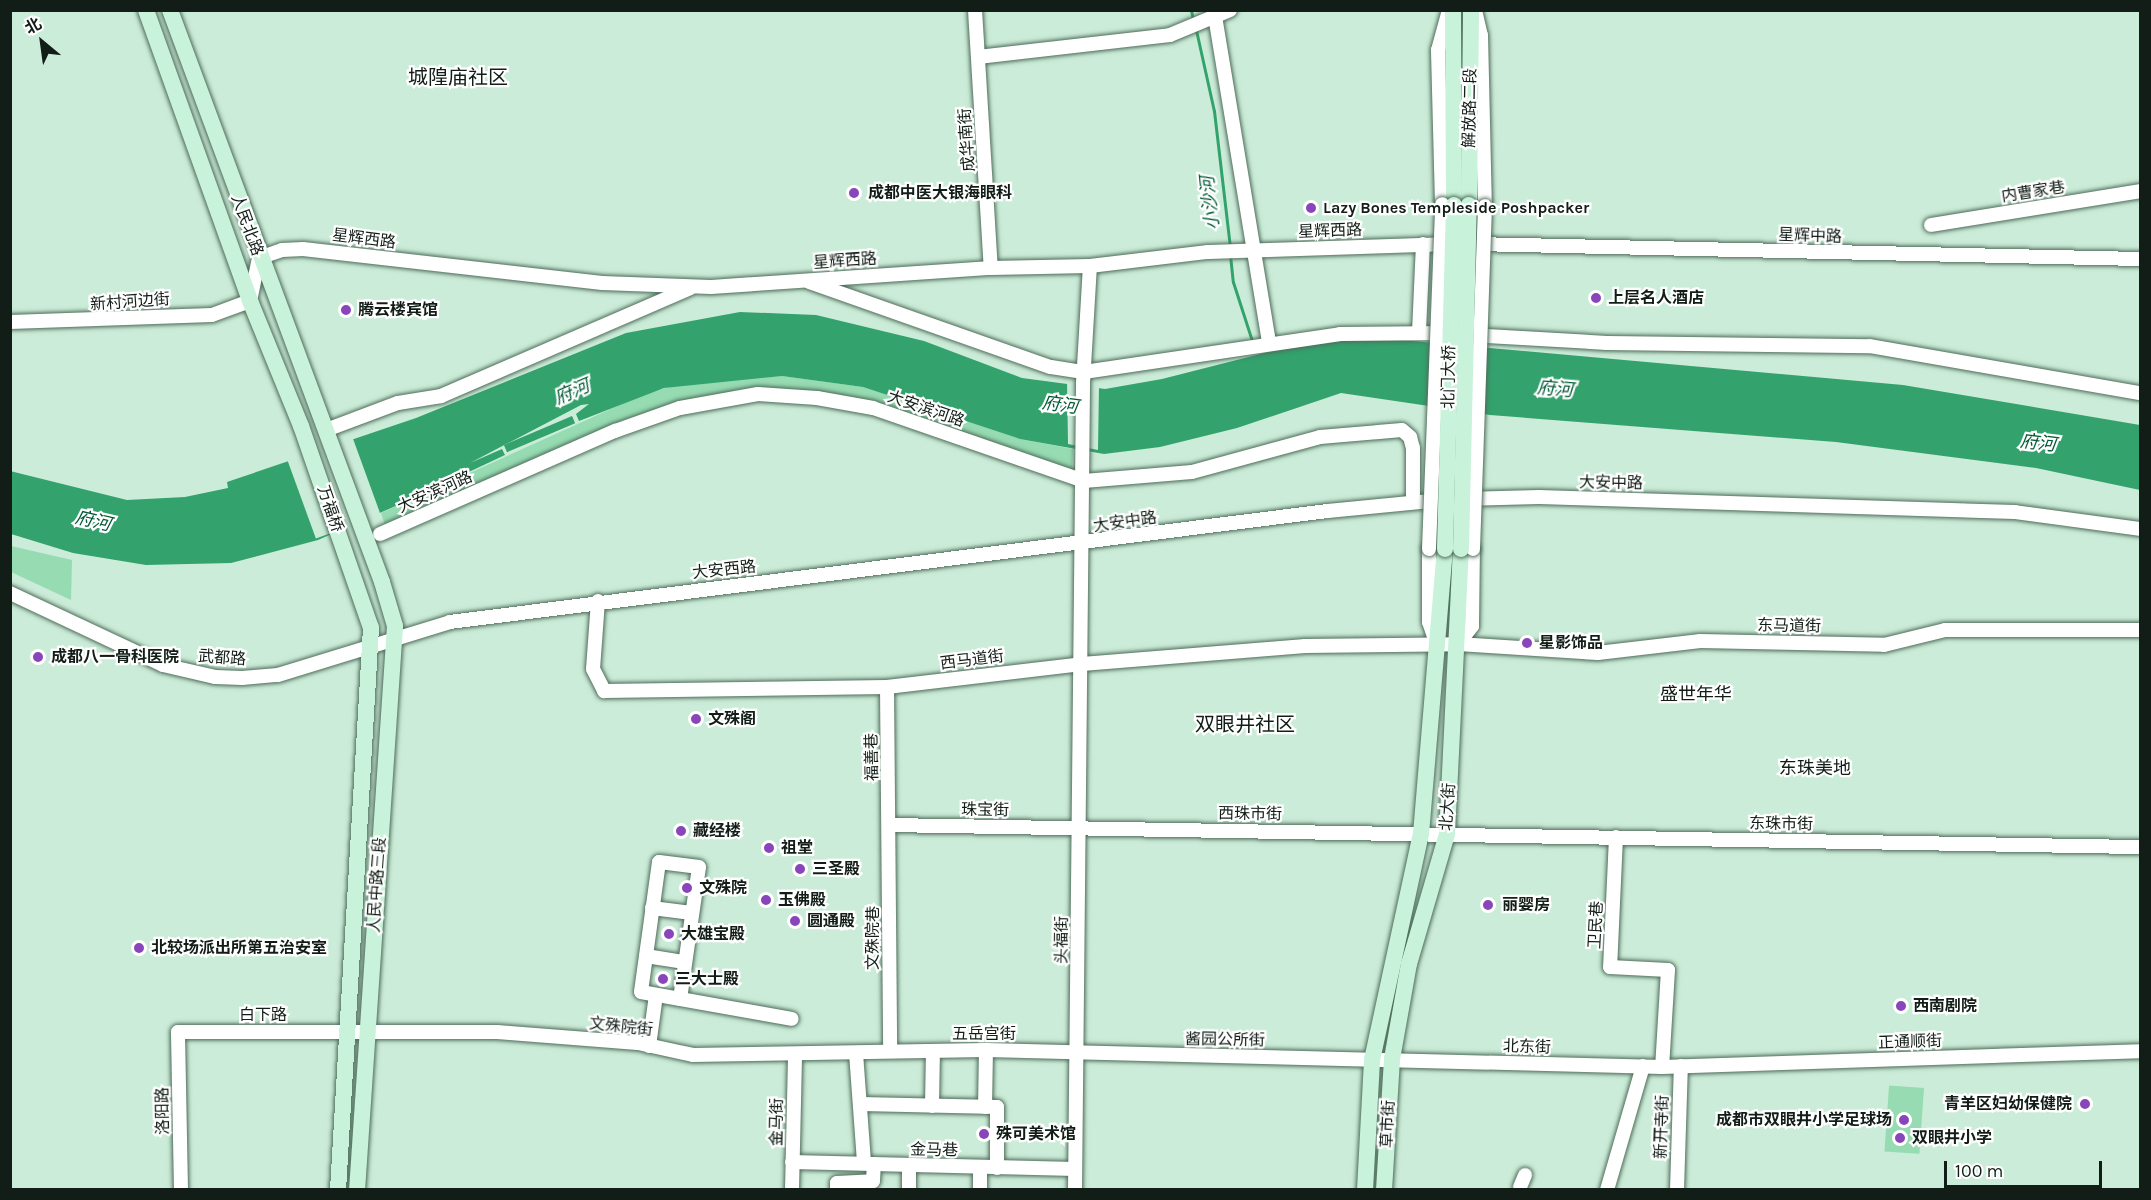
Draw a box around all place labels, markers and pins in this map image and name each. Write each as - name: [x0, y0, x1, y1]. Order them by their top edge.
- place label: 成都中医大银海眼科: [868, 183, 1012, 203]
- marker: 成都中医大银海眼科: [845, 184, 863, 202]
- place label: Lazy Bones Templeside Poshpacker: [1323, 198, 1589, 218]
- marker: Lazy Bones Templeside Poshpacker: [1304, 201, 1318, 215]
- place label: 上层名人酒店: [1608, 288, 1704, 308]
- marker: 上层名人酒店: [1589, 291, 1603, 305]
- place label: 腾云楼宾馆: [358, 300, 438, 320]
- marker: 腾云楼宾馆: [339, 303, 353, 317]
- place label: 星影饰品: [1539, 633, 1603, 653]
- marker: 星影饰品: [1520, 636, 1534, 650]
- place label: 成都八一骨科医院: [51, 647, 179, 667]
- marker: 成都八一骨科医院: [29, 648, 47, 666]
- place label: 文殊阁: [708, 709, 756, 729]
- marker: 文殊阁: [689, 712, 703, 726]
- place label: 藏经楼: [693, 821, 741, 841]
- marker: 藏经楼: [674, 824, 688, 838]
- place label: 祖堂: [781, 838, 813, 858]
- marker: 祖堂: [762, 841, 776, 855]
- place label: 三圣殿: [812, 859, 860, 879]
- marker: 三圣殿: [793, 862, 807, 876]
- place label: 文殊院: [699, 878, 747, 898]
- marker: 文殊院: [680, 881, 694, 895]
- place label: 玉佛殿: [778, 890, 826, 910]
- marker: 玉佛殿: [759, 893, 773, 907]
- place label: 丽婴房: [1502, 895, 1550, 915]
- marker: 丽婴房: [1479, 896, 1497, 914]
- place label: 圆通殿: [807, 911, 855, 931]
- marker: 圆通殿: [788, 914, 802, 928]
- place label: 大雄宝殿: [681, 924, 745, 944]
- marker: 大雄宝殿: [662, 927, 676, 941]
- place label: 北较场派出所第五治安室: [151, 938, 327, 958]
- marker: 北较场派出所第五治安室: [132, 941, 146, 955]
- place label: 三大士殿: [675, 969, 739, 989]
- marker: 三大士殿: [656, 972, 670, 986]
- place label: 西南剧院: [1913, 996, 1977, 1016]
- marker: 西南剧院: [1894, 999, 1908, 1013]
- place label: 青羊区妇幼保健院: [1944, 1094, 2072, 1114]
- marker: 青羊区妇幼保健院: [2076, 1095, 2094, 1113]
- place label: 成都市双眼井小学足球场: [1716, 1110, 1892, 1130]
- marker: 成都市双眼井小学足球场: [1897, 1113, 1911, 1127]
- place label: 殊可美术馆: [996, 1124, 1076, 1144]
- marker: 殊可美术馆: [977, 1127, 991, 1141]
- place label: 双眼井小学: [1912, 1128, 1992, 1148]
- marker: 双眼井小学: [1893, 1131, 1907, 1145]

